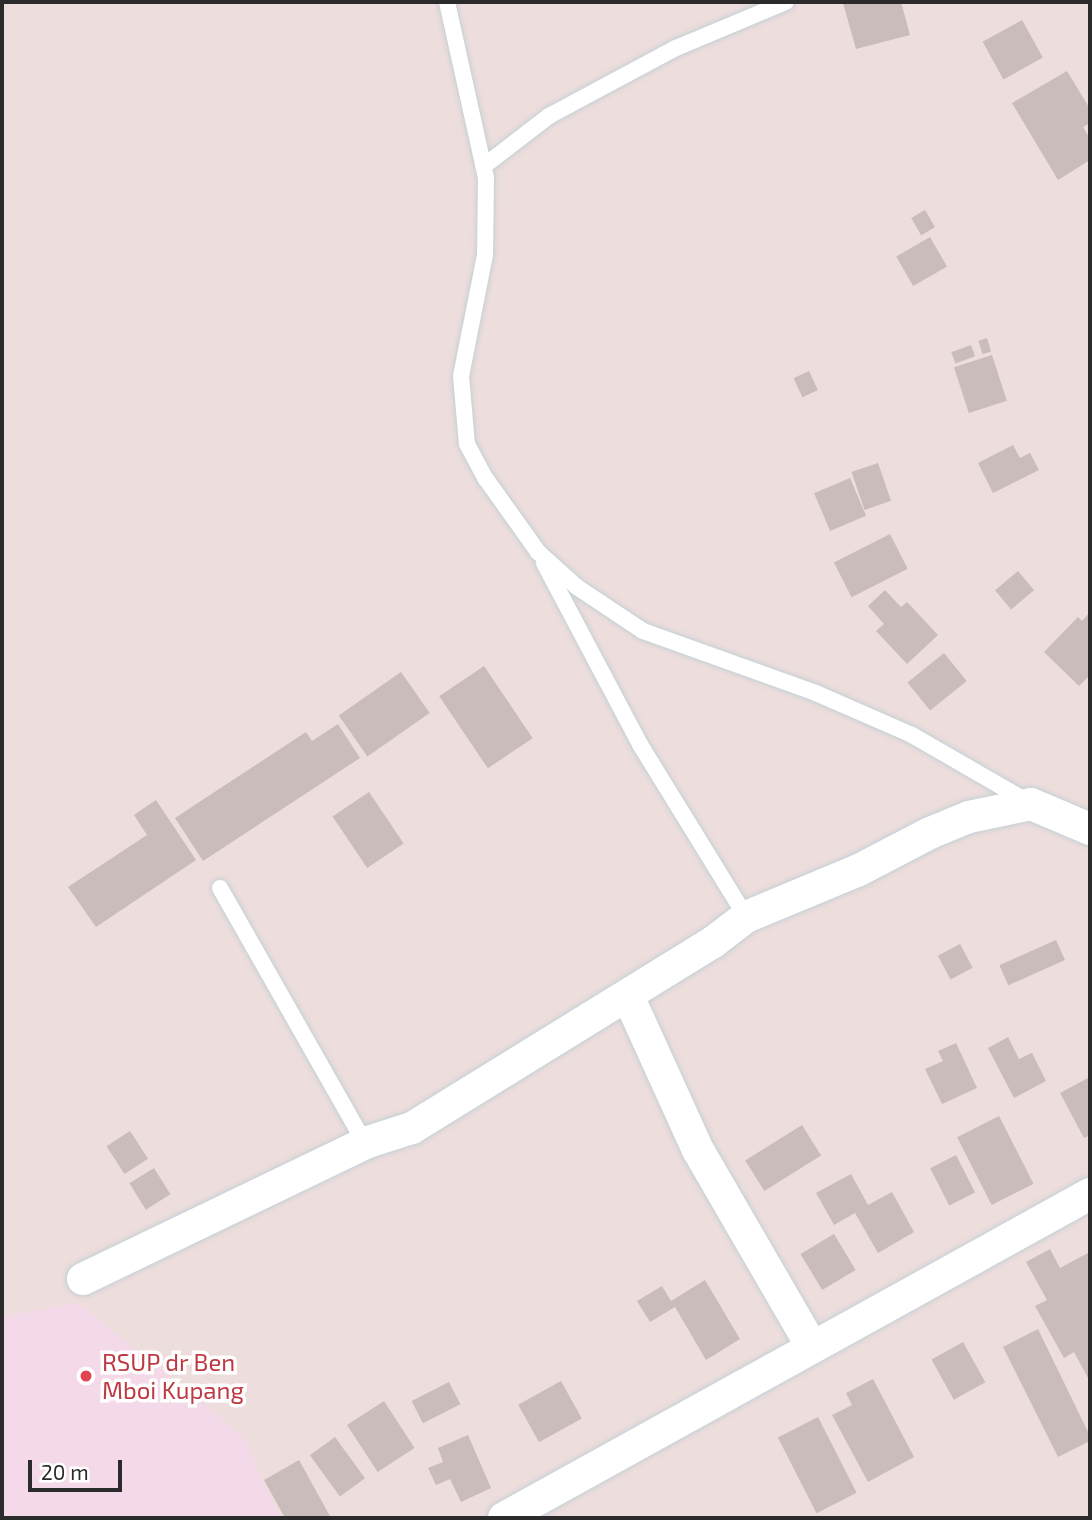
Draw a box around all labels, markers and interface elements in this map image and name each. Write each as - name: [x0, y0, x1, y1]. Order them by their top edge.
- place label: RSUP dr Ben Mboi Kupang: [102, 1348, 244, 1404]
- marker: RSUP dr Ben Mboi Kupang: [76, 1366, 96, 1386]
- scale bar: [32, 1446, 126, 1490]
- text: 20 m: [41, 1459, 89, 1484]

